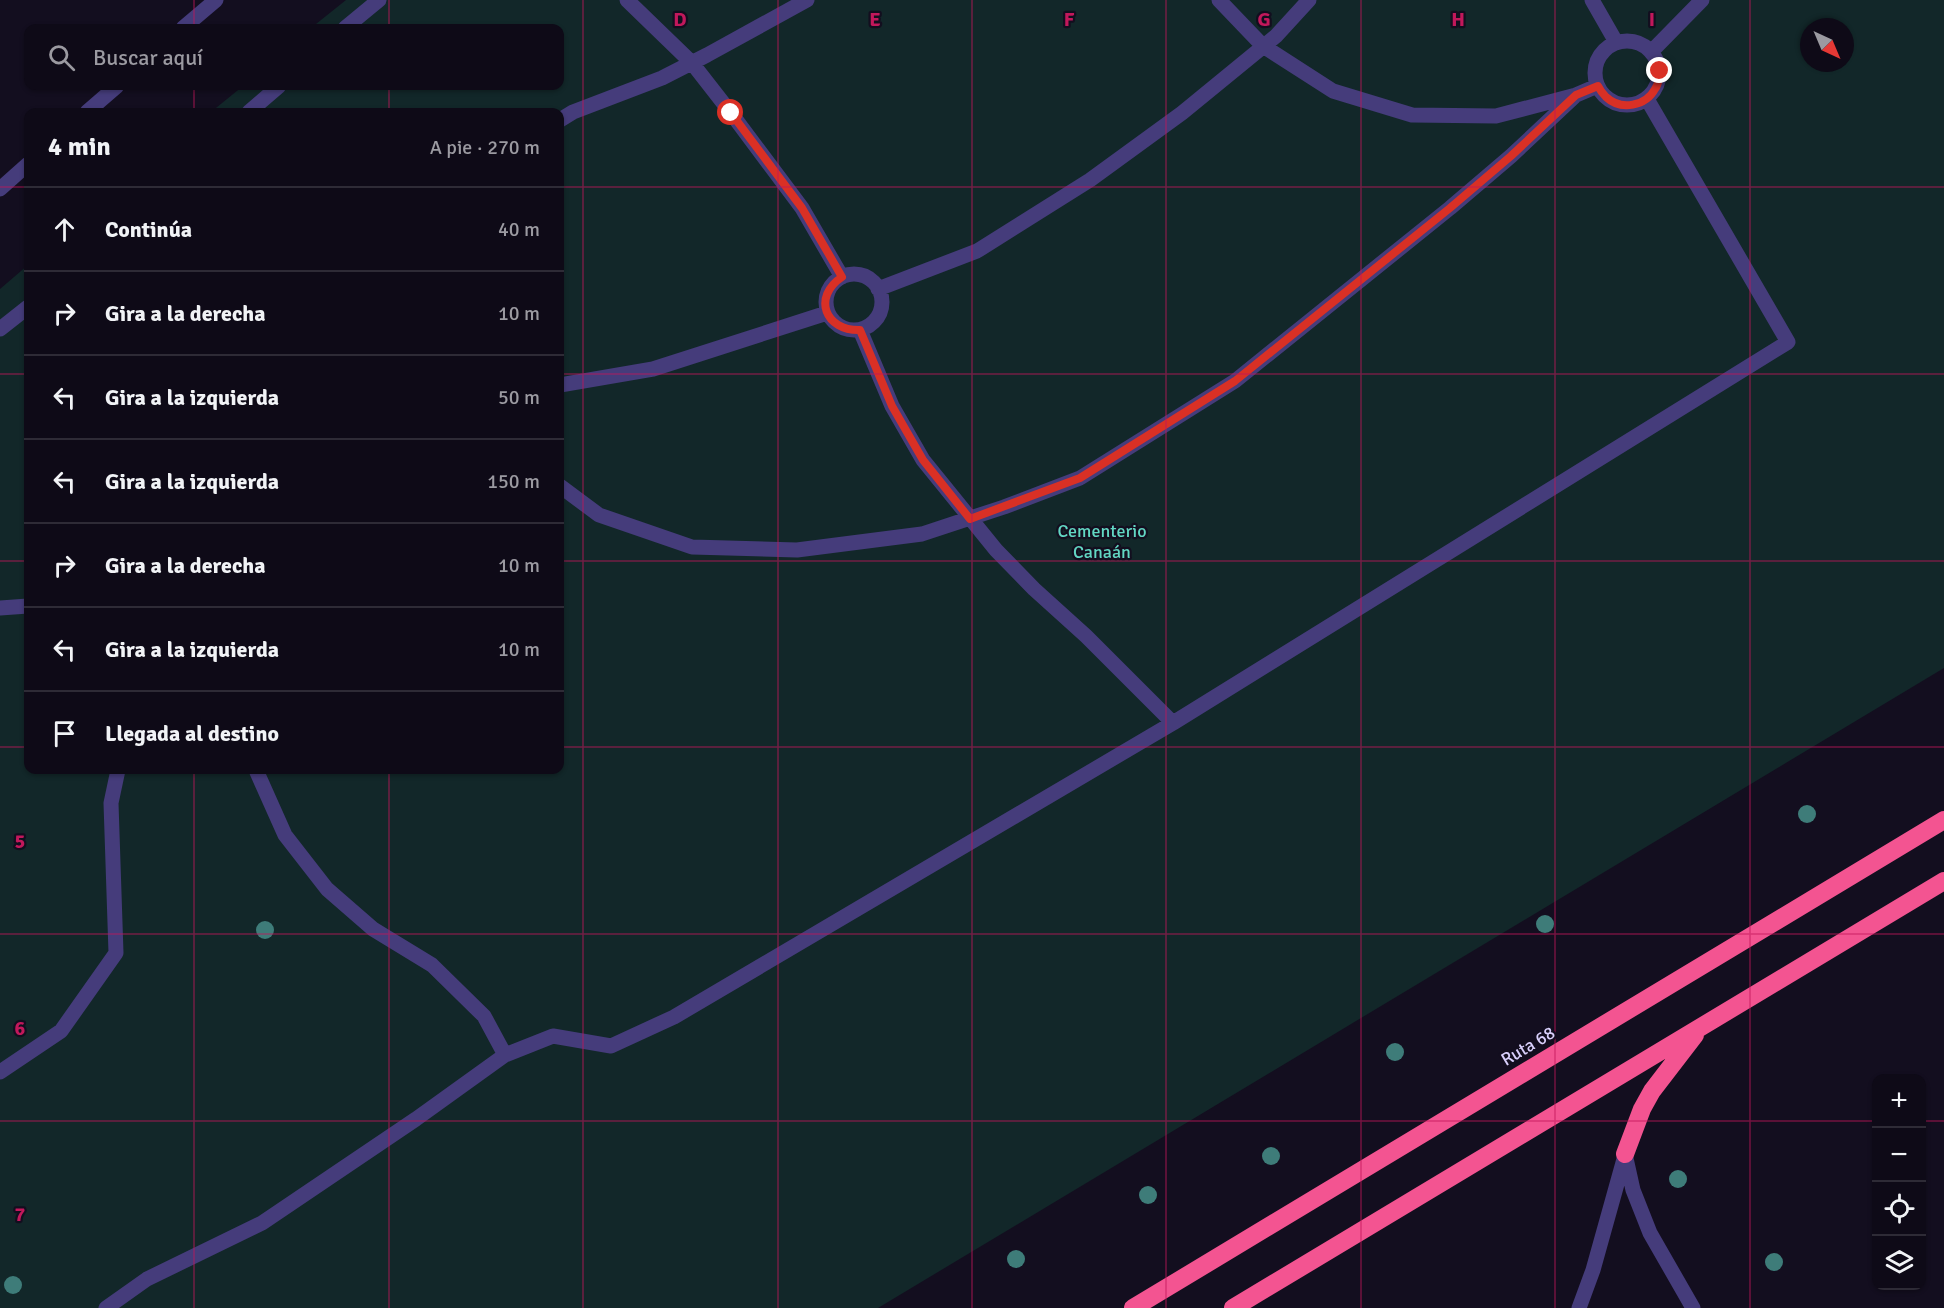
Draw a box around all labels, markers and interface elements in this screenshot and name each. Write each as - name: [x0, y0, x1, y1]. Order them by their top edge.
- text: D: [673, 7, 687, 32]
- text: E: [869, 7, 881, 32]
- text: F: [1064, 7, 1075, 32]
- text: G: [1257, 7, 1271, 32]
- text: H: [1451, 7, 1465, 32]
- text: I: [1649, 7, 1655, 32]
- north arrow: [1800, 18, 1854, 72]
- search box: [24, 24, 564, 90]
- icon: search: [45, 41, 78, 74]
- text: Buscar aquí: [93, 44, 203, 71]
- route end: [1646, 57, 1672, 83]
- route start: [717, 99, 743, 125]
- text: 4 min: [48, 131, 111, 163]
- text: A pie · 270 m: [430, 135, 540, 160]
- icon: ahead: [48, 213, 81, 246]
- text: Continúa: [105, 216, 192, 243]
- text: 40 m: [498, 217, 540, 242]
- icon: right: [48, 297, 81, 330]
- text: Gira a la derecha: [105, 300, 266, 327]
- text: 10 m: [498, 301, 540, 326]
- icon: left: [48, 381, 81, 414]
- text: Gira a la izquierda: [105, 384, 279, 411]
- text: 50 m: [498, 385, 540, 410]
- icon: left: [48, 465, 81, 498]
- text: Gira a la izquierda: [105, 468, 279, 495]
- text: 150 m: [487, 469, 540, 494]
- park label: Cementerio Canaán: [1057, 520, 1147, 563]
- icon: right: [48, 549, 81, 582]
- text: Gira a la derecha: [105, 552, 266, 579]
- text: 10 m: [498, 553, 540, 578]
- icon: left: [48, 633, 81, 666]
- text: Gira a la izquierda: [105, 636, 279, 663]
- text: 10 m: [498, 637, 540, 662]
- icon: arrive: [48, 717, 81, 750]
- text: Llegada al destino: [105, 720, 279, 747]
- text: 5: [15, 829, 25, 854]
- text: 6: [15, 1016, 26, 1041]
- street label: Ruta 68: [1497, 1021, 1559, 1071]
- map controls: [1872, 1074, 1926, 1290]
- button: +: [1872, 1074, 1926, 1128]
- button: −: [1872, 1128, 1926, 1182]
- button: locate: [1872, 1182, 1926, 1236]
- text: 7: [15, 1202, 26, 1227]
- button: layers: [1872, 1236, 1926, 1290]

